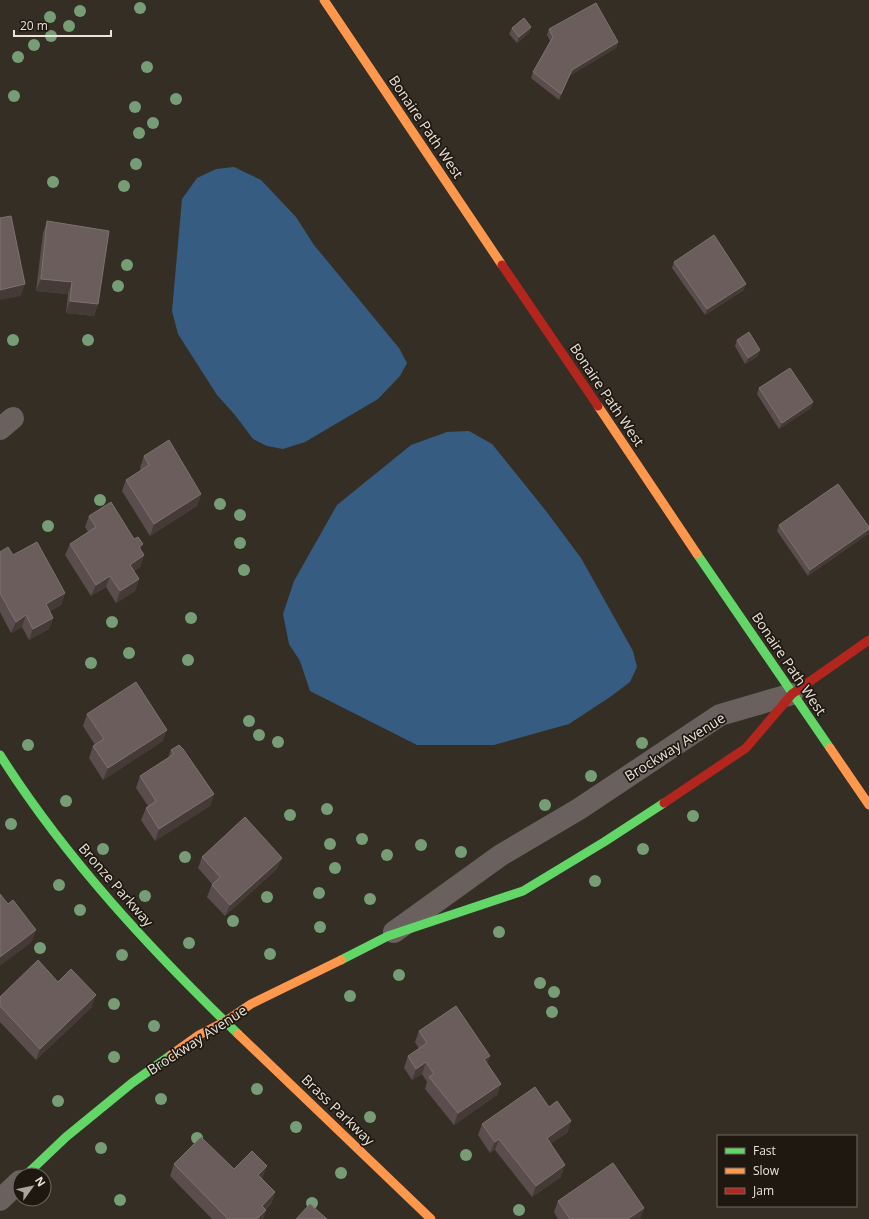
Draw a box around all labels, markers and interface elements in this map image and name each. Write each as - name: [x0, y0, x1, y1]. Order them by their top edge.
- scale bar: [14, 12, 111, 38]
- text: 20 m: [20, 17, 48, 34]
- street label: Bonaire Path West: [385, 71, 468, 182]
- street label: Bonaire Path West: [566, 339, 649, 450]
- street label: Bonaire Path West: [748, 608, 831, 719]
- street label: Brockway Avenue: [621, 708, 729, 785]
- street label: Bronze Parkway: [75, 839, 159, 931]
- street label: Brockway Avenue: [143, 1000, 250, 1079]
- street label: Brass Parkway: [298, 1070, 380, 1150]
- legend: [717, 1135, 857, 1207]
- text: Fast: [753, 1142, 776, 1159]
- text: Slow: [753, 1162, 780, 1179]
- north arrow: [12, 1167, 52, 1207]
- text: N: [32, 1173, 50, 1189]
- text: Jam: [752, 1182, 774, 1199]

